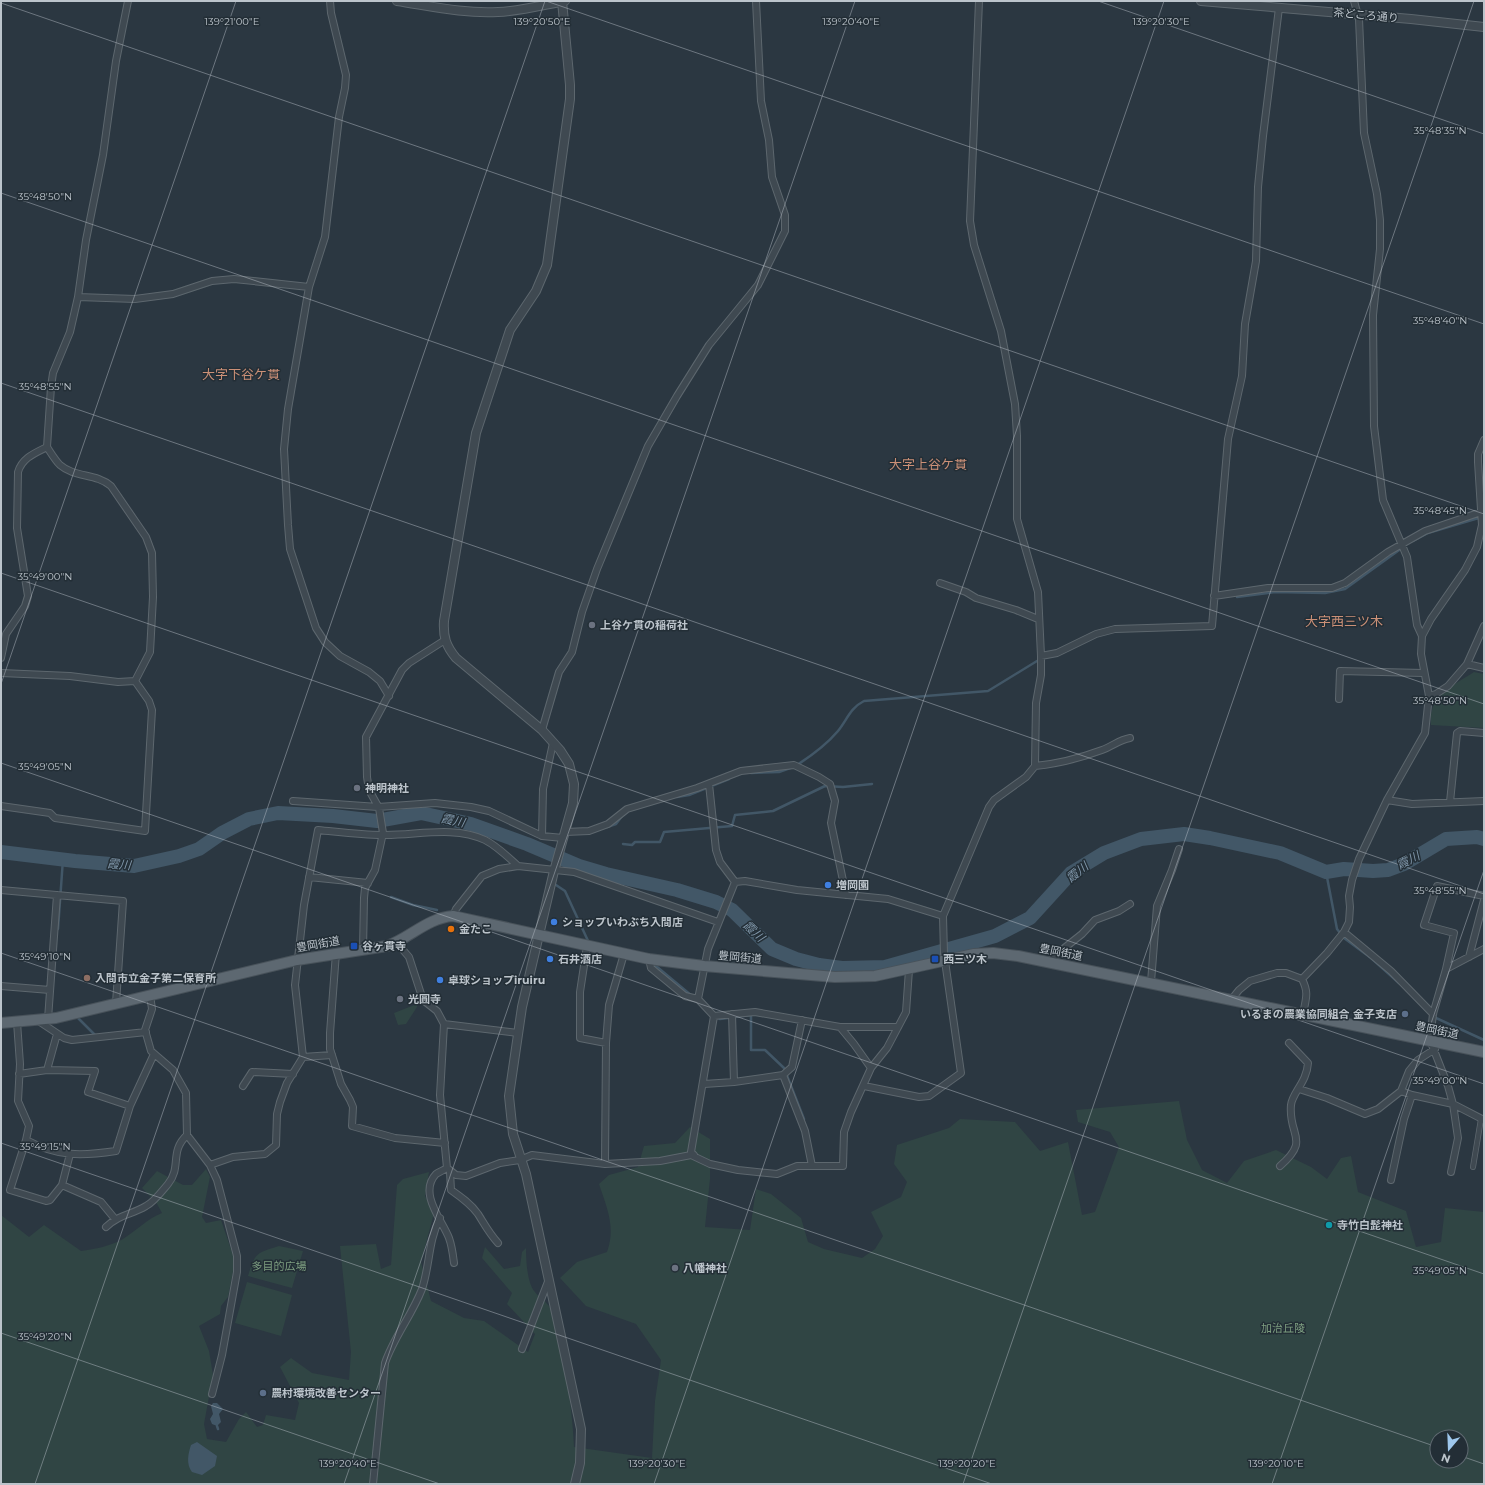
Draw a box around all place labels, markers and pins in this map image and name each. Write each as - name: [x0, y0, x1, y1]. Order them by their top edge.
- place label: 上谷ケ貫の稲荷社: [600, 618, 688, 632]
- marker: 上谷ケ貫の稲荷社: [587, 620, 597, 630]
- place label: 神明神社: [365, 781, 409, 795]
- marker: 神明神社: [352, 783, 362, 793]
- place label: 増岡園: [836, 878, 869, 892]
- marker: 増岡園: [823, 880, 833, 890]
- place label: ショップいわぶち入間店: [562, 915, 683, 929]
- marker: ショップいわぶち入間店: [549, 917, 559, 927]
- place label: 金たこ: [459, 922, 492, 936]
- marker: 金たこ: [446, 924, 456, 934]
- place label: 谷ヶ貫寺: [362, 939, 406, 953]
- marker: 谷ヶ貫寺: [349, 941, 359, 951]
- place label: 石井酒店: [558, 952, 602, 966]
- place label: 西三ツ木: [943, 952, 987, 966]
- marker: 石井酒店: [545, 954, 555, 964]
- marker: 西三ツ木: [930, 954, 940, 964]
- place label: 入間市立金子第二保育所: [95, 971, 216, 985]
- marker: 入間市立金子第二保育所: [82, 973, 92, 983]
- place label: 卓球ショップiruiru: [448, 973, 545, 987]
- marker: 卓球ショップiruiru: [435, 975, 445, 985]
- place label: 光圓寺: [408, 992, 441, 1006]
- marker: 光圓寺: [395, 994, 405, 1004]
- place label: いるまの農業協同組合 金子支店: [1240, 1007, 1397, 1021]
- marker: いるまの農業協同組合 金子支店: [1400, 1009, 1410, 1019]
- place label: 寺竹白髭神社: [1337, 1218, 1403, 1232]
- marker: 寺竹白髭神社: [1324, 1220, 1334, 1230]
- place label: 八幡神社: [683, 1261, 727, 1275]
- marker: 八幡神社: [670, 1263, 680, 1273]
- place label: 農村環境改善センター: [271, 1386, 381, 1400]
- marker: 農村環境改善センター: [258, 1388, 268, 1398]

